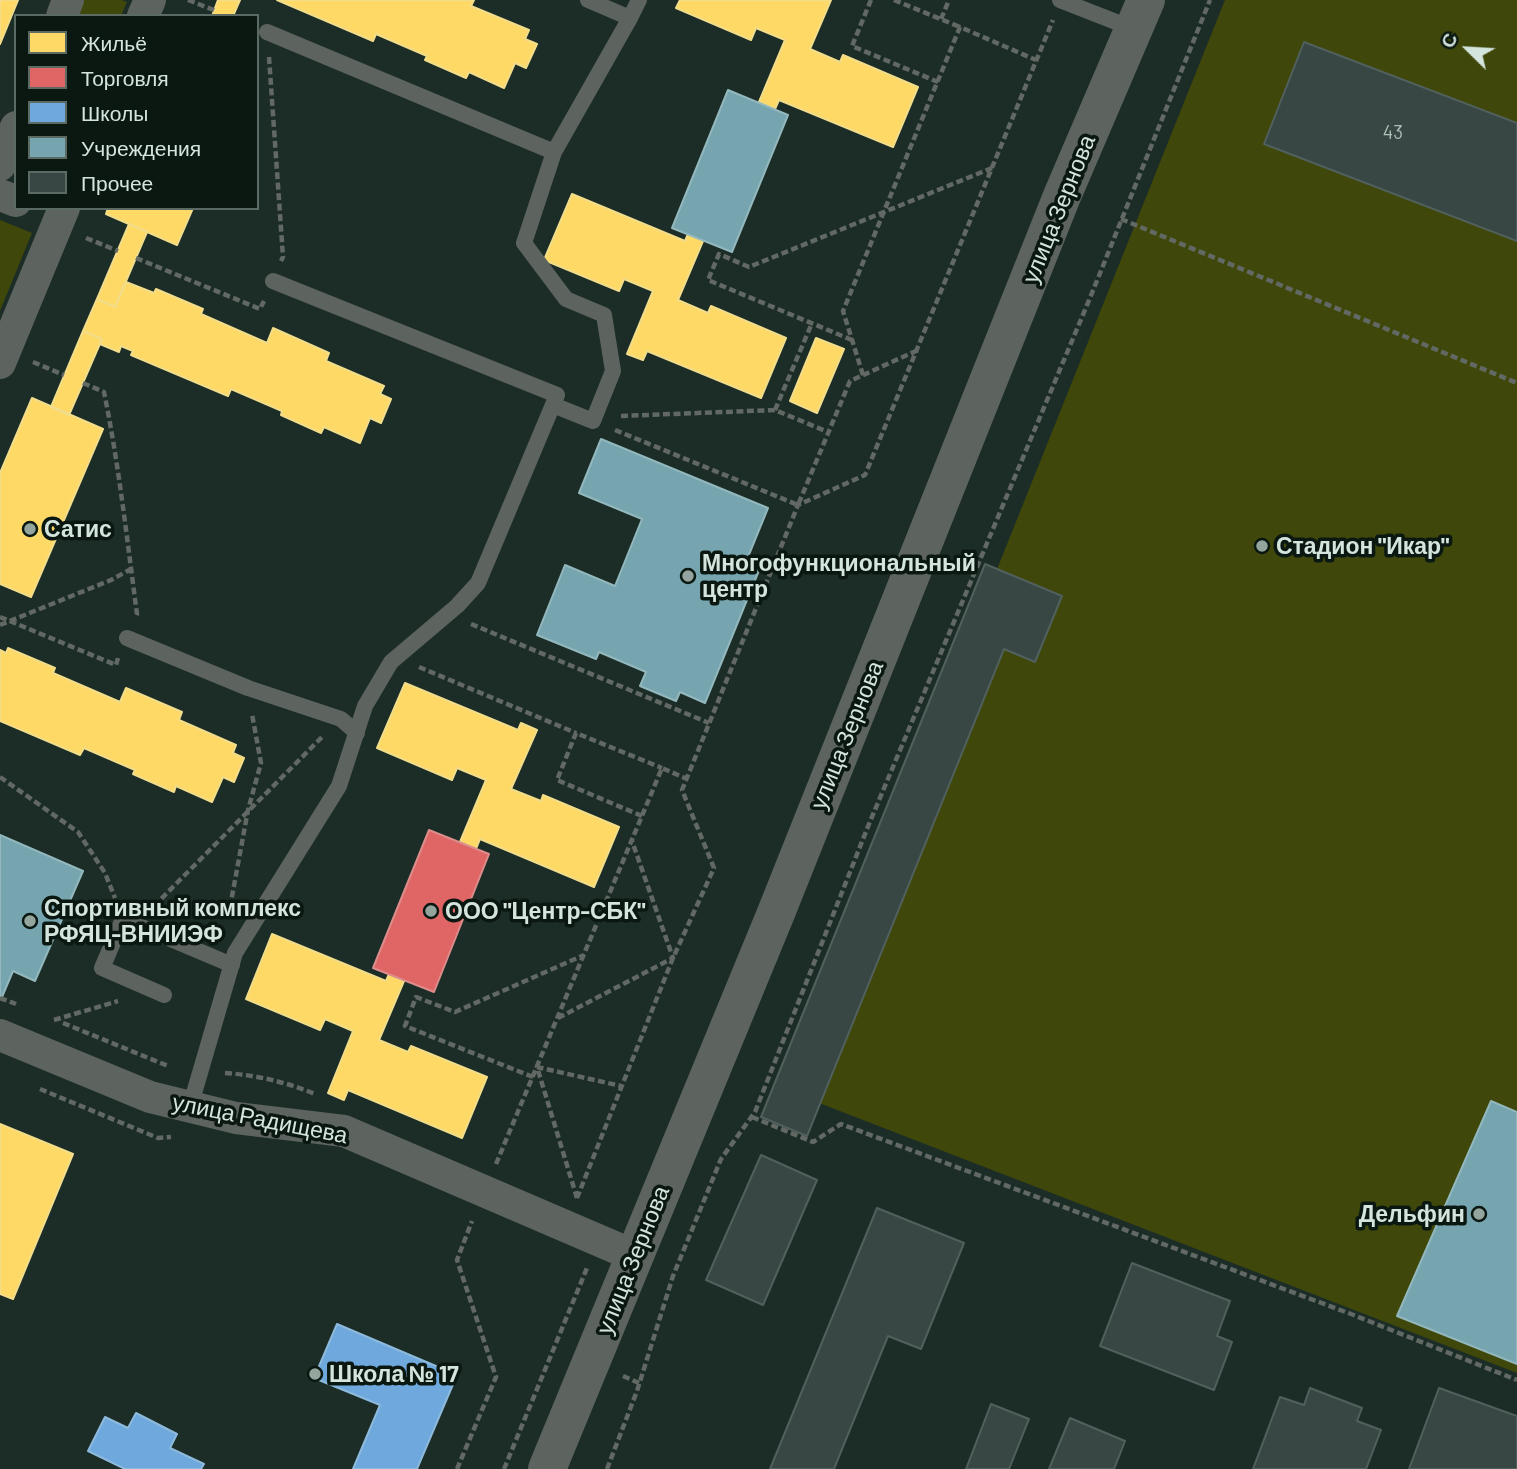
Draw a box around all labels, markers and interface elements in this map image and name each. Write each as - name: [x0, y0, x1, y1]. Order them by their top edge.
- legend: [14, 14, 259, 210]
- north arrow: [1433, 14, 1503, 84]
- text: С: [1435, 29, 1462, 51]
- text: Жильё: [81, 30, 147, 55]
- text: Торговля: [81, 65, 169, 90]
- text: Школы: [81, 100, 148, 125]
- house number: 43: [1383, 122, 1403, 144]
- street label: улица Зернова: [1017, 131, 1101, 287]
- text: Учреждения: [81, 135, 201, 160]
- text: Прочее: [81, 170, 153, 195]
- place label: Сатис: [44, 515, 112, 543]
- marker: Сатис: [22, 521, 38, 537]
- place label: Стадион "Икар": [1276, 532, 1449, 560]
- marker: Стадион "Икар": [1254, 538, 1270, 554]
- place label: Многофункциональный центр: [702, 549, 976, 603]
- marker: Многофункциональный центр: [680, 568, 696, 584]
- street label: улица Зернова: [805, 657, 889, 813]
- place label: Спортивный комплекс РФЯЦ-ВНИИЭФ: [44, 894, 301, 948]
- place label: ООО "Центр-СБК": [445, 897, 645, 925]
- marker: ООО "Центр-СБК": [423, 903, 439, 919]
- marker: Спортивный комплекс РФЯЦ-ВНИИЭФ: [22, 913, 38, 929]
- street label: улица Радищева: [170, 1089, 350, 1149]
- street label: улица Зернова: [591, 1182, 675, 1338]
- place label: Дельфин: [1359, 1200, 1465, 1228]
- marker: Дельфин: [1471, 1206, 1487, 1222]
- place label: Школа № 17: [329, 1360, 459, 1388]
- marker: Школа № 17: [307, 1366, 323, 1382]

